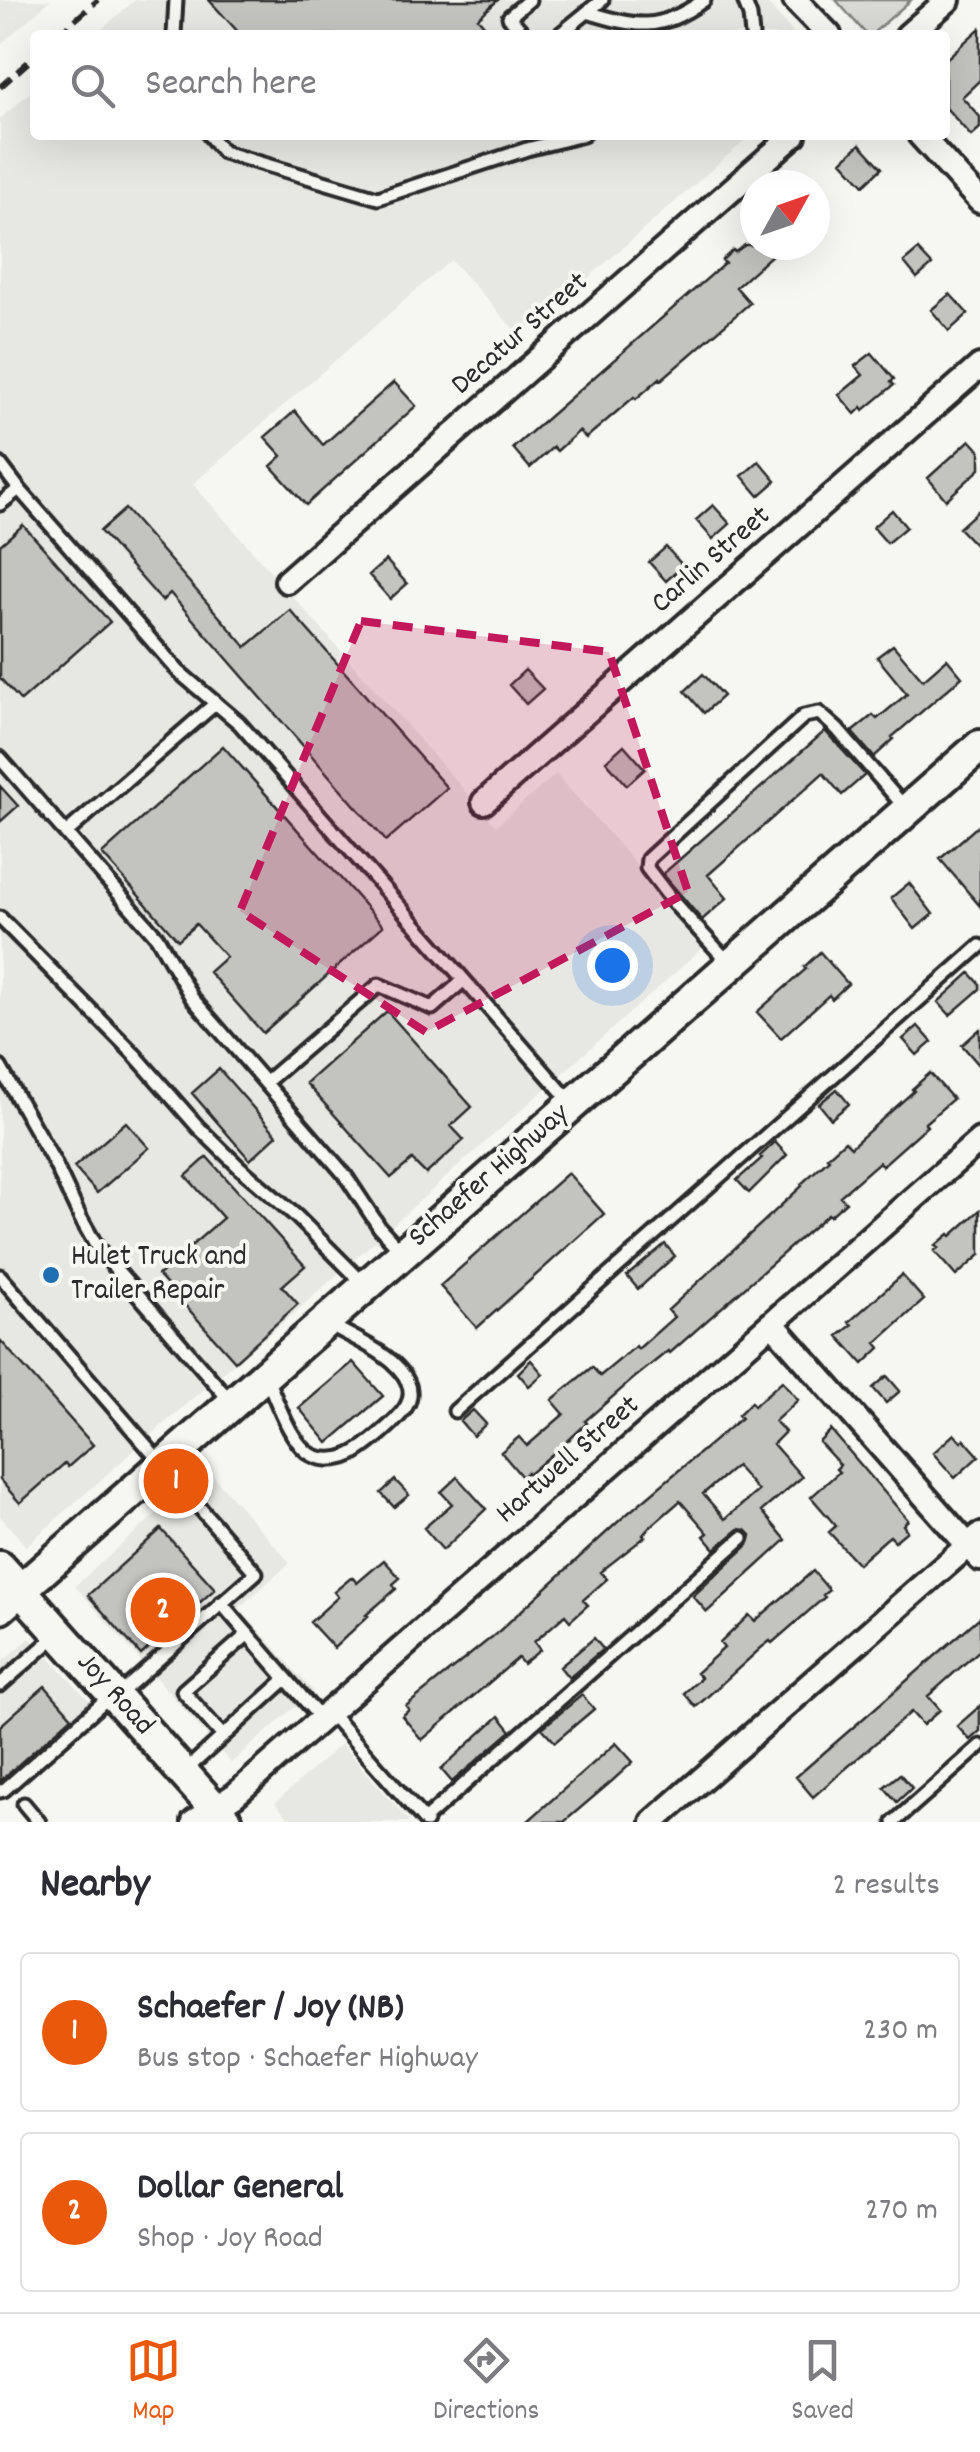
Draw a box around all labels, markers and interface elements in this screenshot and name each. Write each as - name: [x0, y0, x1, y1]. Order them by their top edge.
- search box: [30, 30, 950, 140]
- icon: search: [65, 58, 120, 113]
- text: Search here: [145, 58, 317, 113]
- north arrow: [740, 170, 830, 260]
- street label: Decatur Street: [443, 263, 599, 407]
- street label: Carlin Street: [643, 497, 781, 625]
- your location: [587, 940, 638, 991]
- street label: Schaefer Highway: [400, 1094, 581, 1259]
- place label: Hulet Truck and Trailer Repair: [71, 1237, 247, 1314]
- marker: Hulet Truck and Trailer Repair: [40, 1264, 62, 1286]
- street label: Hartwell Street: [488, 1386, 650, 1536]
- pin: 1: [144, 1444, 208, 1518]
- pin: 2: [130, 1572, 196, 1648]
- street label: Joy Road: [65, 1644, 163, 1746]
- text: Nearby: [40, 1857, 150, 1917]
- text: 2 results: [833, 1864, 940, 1910]
- text: Schaefer / Joy (NB): [137, 1982, 404, 2037]
- text: 1: [71, 2009, 78, 2055]
- text: 230 m: [863, 2009, 938, 2055]
- text: Bus stop · Schaefer Highway: [137, 2037, 478, 2083]
- text: Dollar General: [137, 2162, 343, 2217]
- text: 2: [68, 2189, 81, 2235]
- text: 270 m: [865, 2189, 938, 2235]
- text: Shop · Joy Road: [137, 2217, 323, 2263]
- tab: Map: [126, 2333, 181, 2433]
- tab: Directions: [433, 2333, 539, 2433]
- tab: Saved: [791, 2333, 854, 2433]

